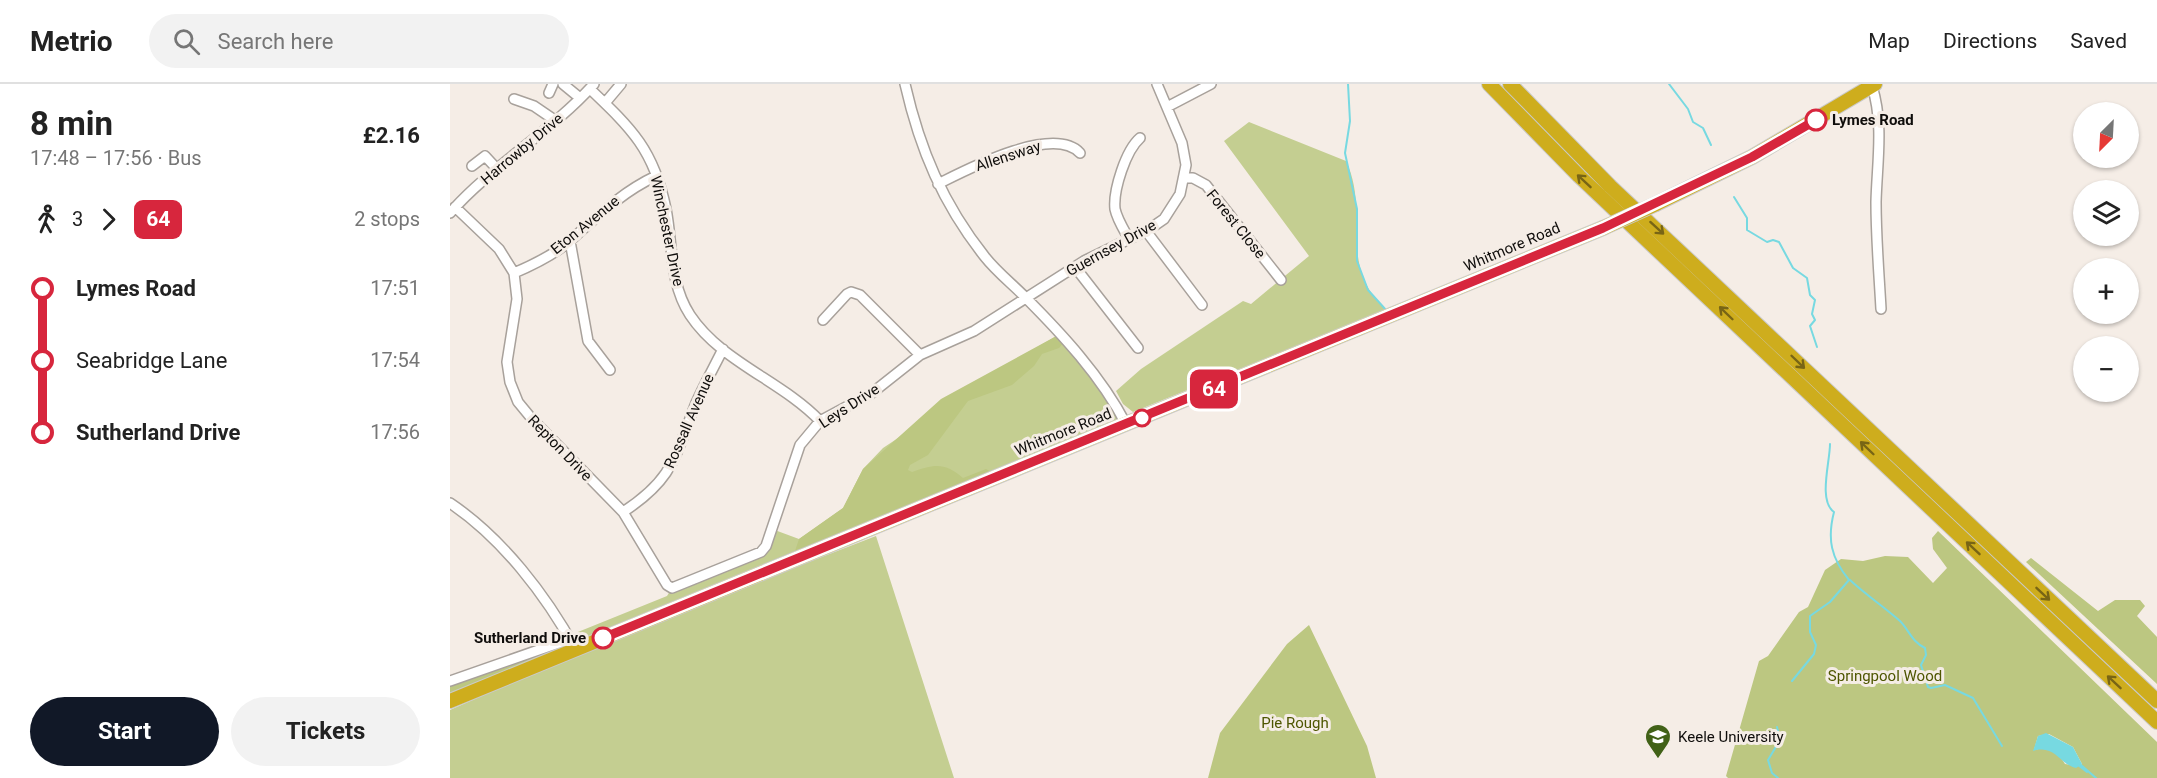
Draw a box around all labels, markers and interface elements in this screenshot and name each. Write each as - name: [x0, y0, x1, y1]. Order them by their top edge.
- search box: [149, 14, 569, 68]
- text: Metrio: [30, 25, 113, 58]
- icon: search: [170, 25, 203, 58]
- text: Search here: [218, 29, 333, 54]
- text: Map: [1868, 29, 1910, 53]
- text: Directions: [1943, 29, 2037, 53]
- text: Saved: [2070, 29, 2127, 53]
- north arrow: [2073, 102, 2139, 168]
- map controls: [2073, 102, 2139, 402]
- text: 8 min: [30, 104, 113, 143]
- street label: Harrowby Drive: [477, 109, 567, 189]
- marker: Lymes Road: [1805, 109, 1827, 131]
- place label: Lymes Road: [1832, 111, 1914, 129]
- text: £2.16: [363, 123, 420, 148]
- street label: Allensway: [973, 137, 1043, 175]
- text: 17:48 – 17:56 · Bus: [30, 146, 202, 170]
- one-way arrow: [1576, 173, 1591, 188]
- street label: Winchester Drive: [647, 174, 687, 288]
- button: layers: [2073, 180, 2139, 246]
- street label: Forest Close: [1203, 186, 1269, 262]
- street label: Eton Avenue: [547, 192, 623, 258]
- icon: walk: [30, 203, 63, 236]
- icon: forward: [92, 203, 125, 236]
- text: 3: [72, 207, 83, 231]
- text: 64: [146, 207, 170, 231]
- text: 2 stops: [354, 207, 420, 231]
- street label: Guernsey Drive: [1063, 216, 1159, 280]
- street label: Whitmore Road: [1461, 219, 1563, 275]
- one-way arrow: [1649, 221, 1664, 235]
- button: +: [2073, 258, 2139, 324]
- text: Lymes Road: [76, 276, 196, 301]
- text: 17:51: [370, 276, 420, 300]
- one-way arrow: [1719, 306, 1734, 321]
- button: −: [2073, 336, 2139, 402]
- text: Seabridge Lane: [76, 348, 227, 373]
- text: 17:54: [370, 348, 420, 372]
- one-way arrow: [1791, 355, 1806, 369]
- line badge: 64: [1187, 370, 1241, 408]
- street label: Rossall Avenue: [660, 371, 718, 471]
- text: 64: [1202, 377, 1226, 401]
- street label: Leys Drive: [815, 380, 883, 432]
- street label: Whitmore Road: [1012, 404, 1114, 460]
- unlabelled marker: [1133, 409, 1151, 427]
- street label: Repton Drive: [524, 411, 596, 485]
- text: Sutherland Drive: [76, 420, 240, 445]
- text: 17:56: [370, 420, 420, 444]
- one-way arrow: [1860, 441, 1875, 456]
- one-way arrow: [1965, 541, 1980, 556]
- one-way arrow: [2035, 587, 2050, 601]
- marker: Sutherland Drive: [592, 627, 614, 649]
- place label: Sutherland Drive: [474, 629, 586, 647]
- park label: Springpool Wood: [1828, 667, 1942, 685]
- one-way arrow: [2107, 675, 2122, 689]
- button: Start: [30, 697, 219, 766]
- button: Tickets: [231, 697, 420, 766]
- park label: Pie Rough: [1261, 714, 1329, 732]
- school or university icon: Keele University: [1643, 722, 1673, 760]
- place label: Keele University: [1678, 728, 1784, 746]

